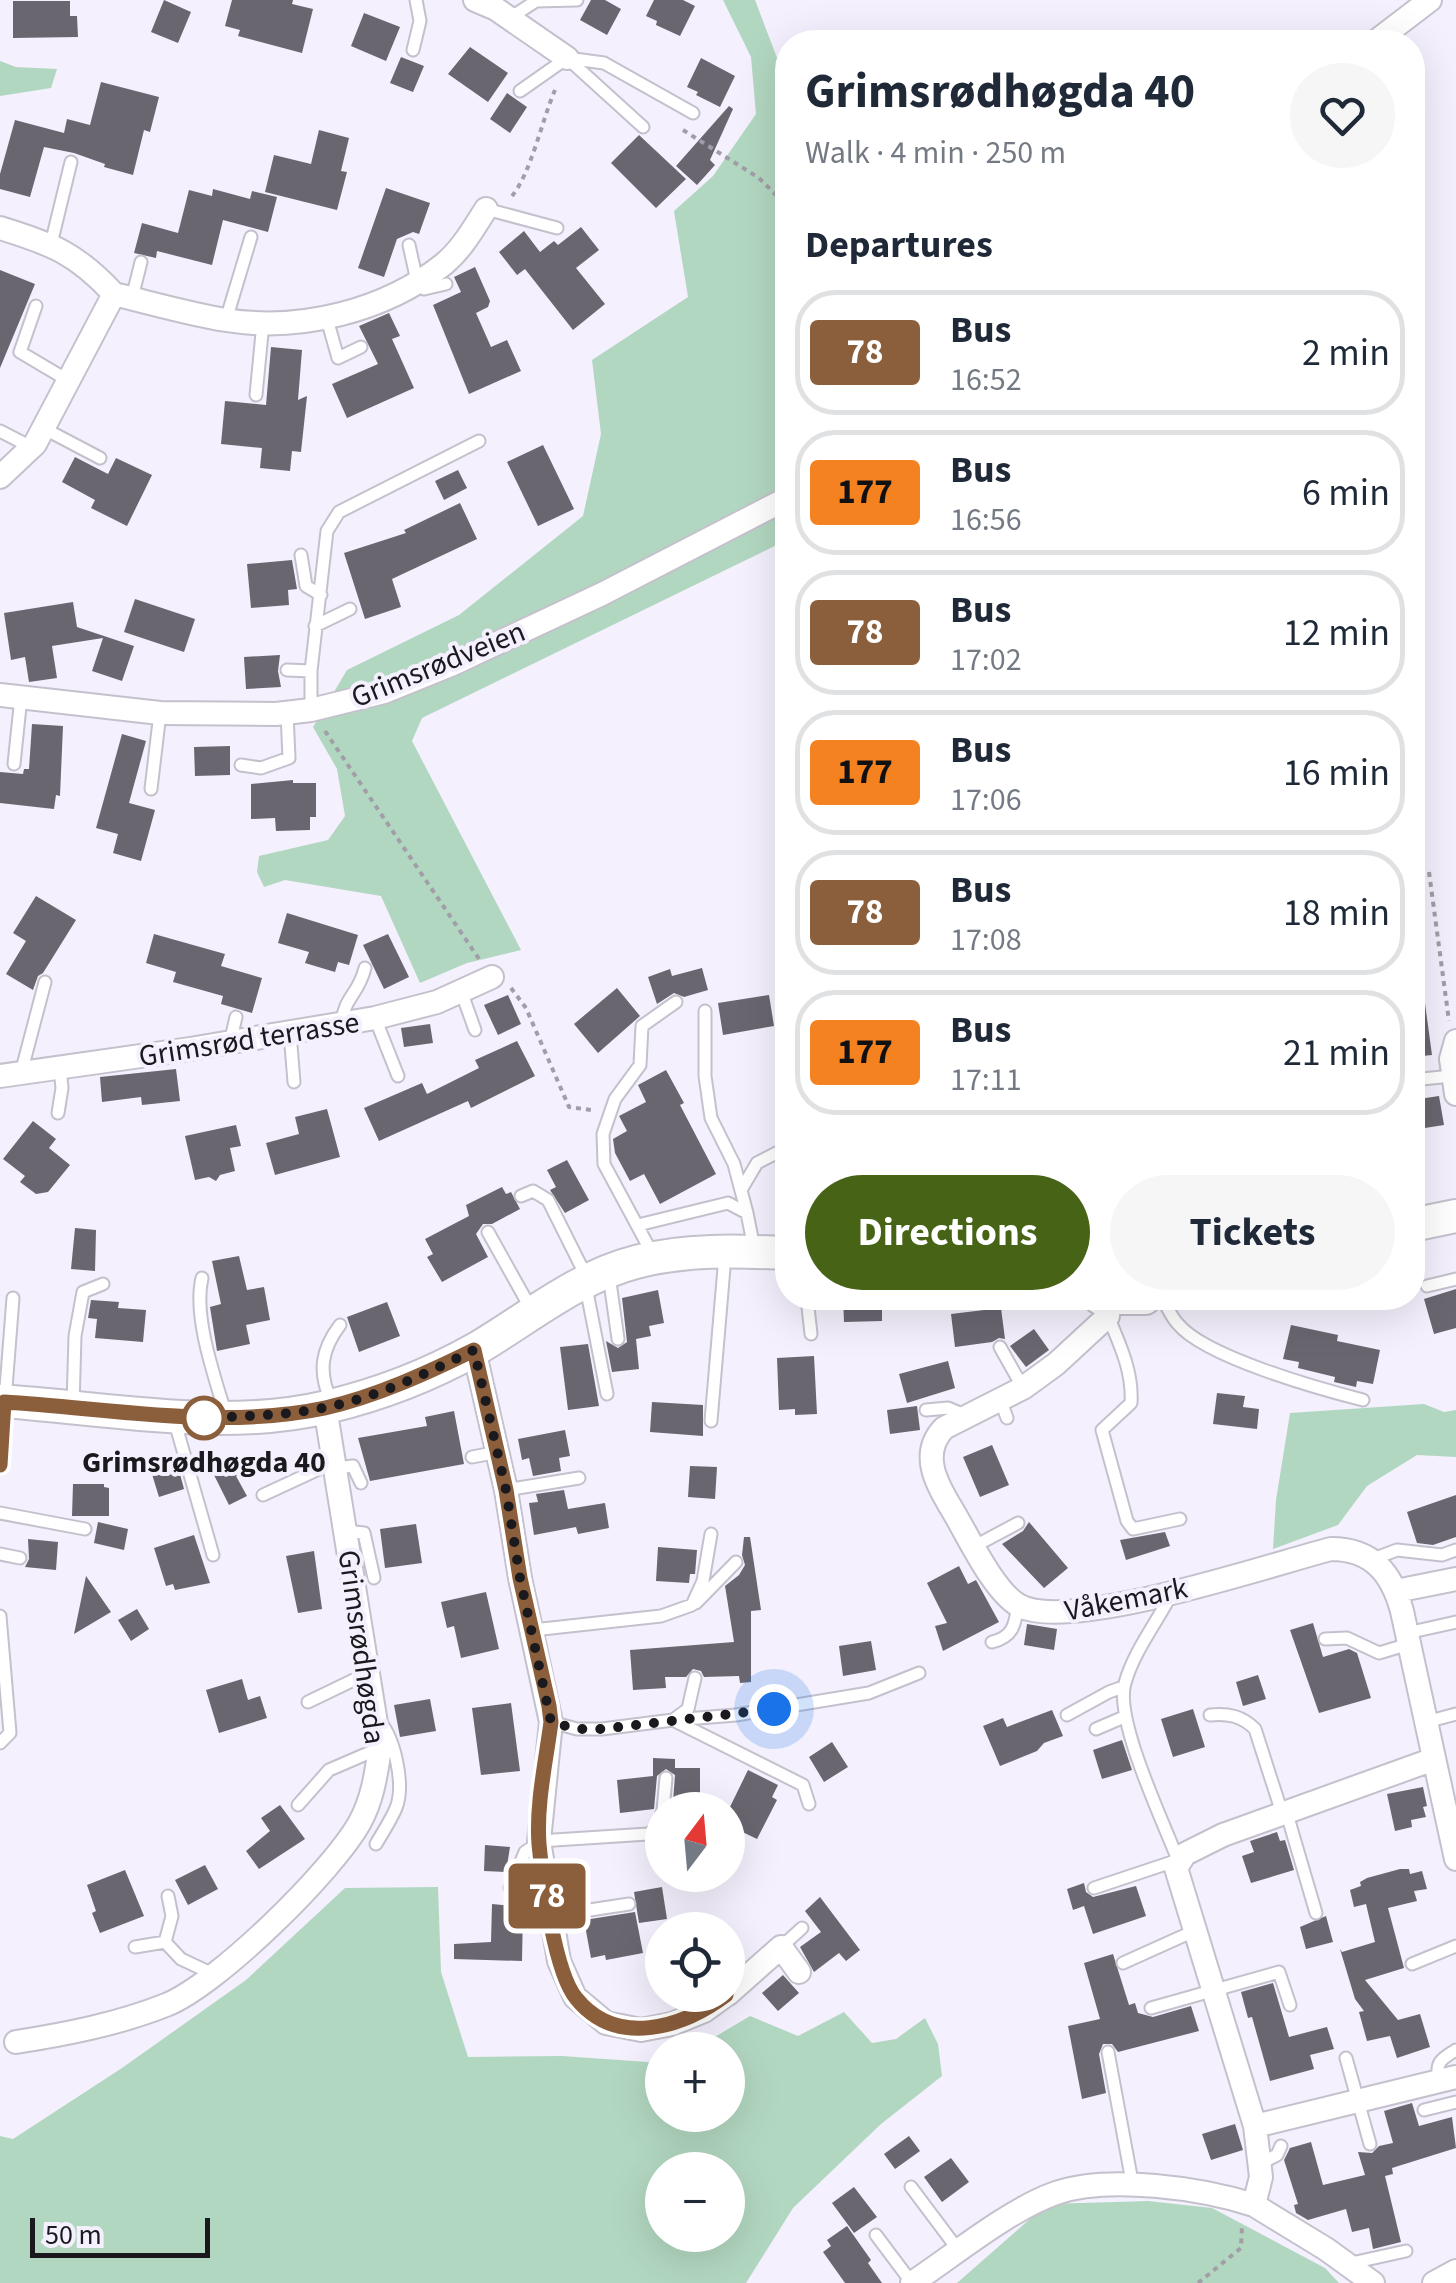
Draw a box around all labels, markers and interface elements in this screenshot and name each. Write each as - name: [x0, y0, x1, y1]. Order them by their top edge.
- text: Grimsrødhøgda 40: [805, 58, 1195, 126]
- button: heart: [1290, 63, 1395, 168]
- text: Walk · 4 min · 250 m: [805, 130, 1066, 176]
- text: Departures: [805, 218, 993, 272]
- text: Bus: [950, 303, 1011, 357]
- text: 2 min: [1302, 326, 1390, 380]
- text: 78: [847, 327, 883, 377]
- text: 16:52: [950, 357, 1022, 403]
- text: Bus: [950, 443, 1011, 497]
- text: 6 min: [1302, 466, 1390, 520]
- text: 177: [837, 467, 893, 517]
- text: 16:56: [950, 497, 1022, 543]
- text: Bus: [950, 583, 1011, 637]
- text: 12 min: [1283, 606, 1390, 660]
- text: 78: [847, 607, 883, 657]
- street label: Grimsrødveien: [345, 610, 532, 719]
- text: 17:02: [950, 637, 1022, 683]
- text: Bus: [950, 723, 1011, 777]
- text: 16 min: [1283, 746, 1390, 800]
- text: 177: [837, 747, 893, 797]
- text: 17:06: [950, 777, 1022, 823]
- text: Bus: [950, 863, 1011, 917]
- text: 18 min: [1283, 886, 1390, 940]
- text: 78: [847, 887, 883, 937]
- text: 17:08: [950, 917, 1022, 963]
- street label: Grimsrød terrasse: [136, 1001, 362, 1078]
- text: Bus: [950, 1003, 1011, 1057]
- text: 21 min: [1283, 1026, 1390, 1080]
- text: 177: [837, 1027, 893, 1077]
- text: 17:11: [950, 1057, 1022, 1103]
- button: Directions: [805, 1175, 1090, 1290]
- button: Tickets: [1110, 1175, 1395, 1290]
- marker: Grimsrødhøgda 40: [183, 1397, 225, 1439]
- place label: Grimsrødhøgda 40: [82, 1441, 326, 1484]
- street label: Grimsrødhøgda: [327, 1547, 396, 1747]
- street label: Våkemark: [1061, 1566, 1191, 1632]
- your location: [749, 1684, 799, 1734]
- north arrow: [645, 1792, 745, 1892]
- map controls: [645, 1792, 745, 2252]
- line badge: 78: [502, 1864, 592, 1928]
- text: 78: [529, 1871, 565, 1921]
- button: locate: [645, 1912, 745, 2012]
- button: +: [645, 2032, 745, 2132]
- button: −: [645, 2152, 745, 2252]
- scale bar: [30, 2213, 210, 2258]
- text: 50 m: [45, 2215, 102, 2255]

